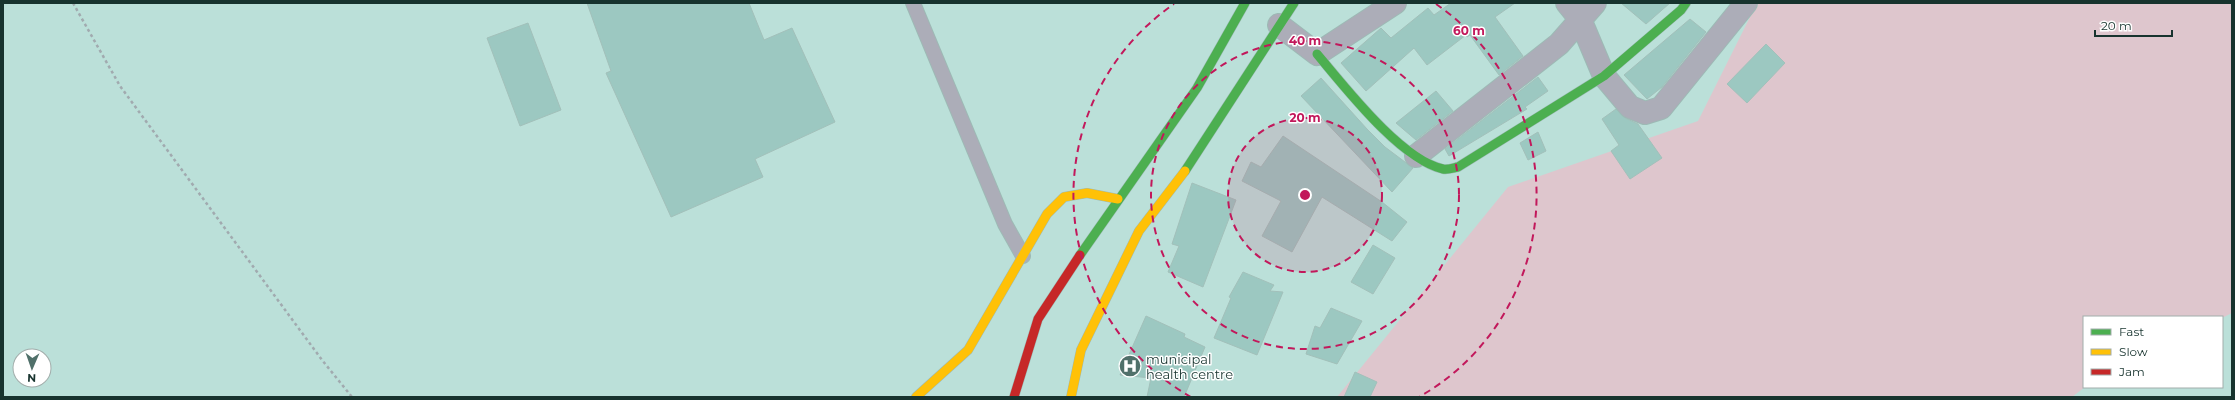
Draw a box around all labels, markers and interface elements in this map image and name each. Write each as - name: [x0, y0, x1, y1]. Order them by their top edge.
- scale bar: [2095, 12, 2172, 38]
- text: 20 m: [2101, 18, 2132, 33]
- text: 60 m: [1453, 23, 1485, 38]
- text: 40 m: [1289, 33, 1321, 48]
- text: 20 m: [1289, 110, 1321, 125]
- centre of rings: [1298, 188, 1312, 202]
- legend: [2083, 316, 2223, 388]
- text: Fast: [2119, 324, 2144, 339]
- text: Slow: [2119, 344, 2148, 359]
- north arrow: [12, 348, 52, 388]
- place label: municipal health centre: [1146, 351, 1233, 382]
- hospital icon: municipal health centre: [1117, 353, 1143, 379]
- text: Jam: [2118, 364, 2145, 379]
- text: N: [27, 371, 36, 385]

